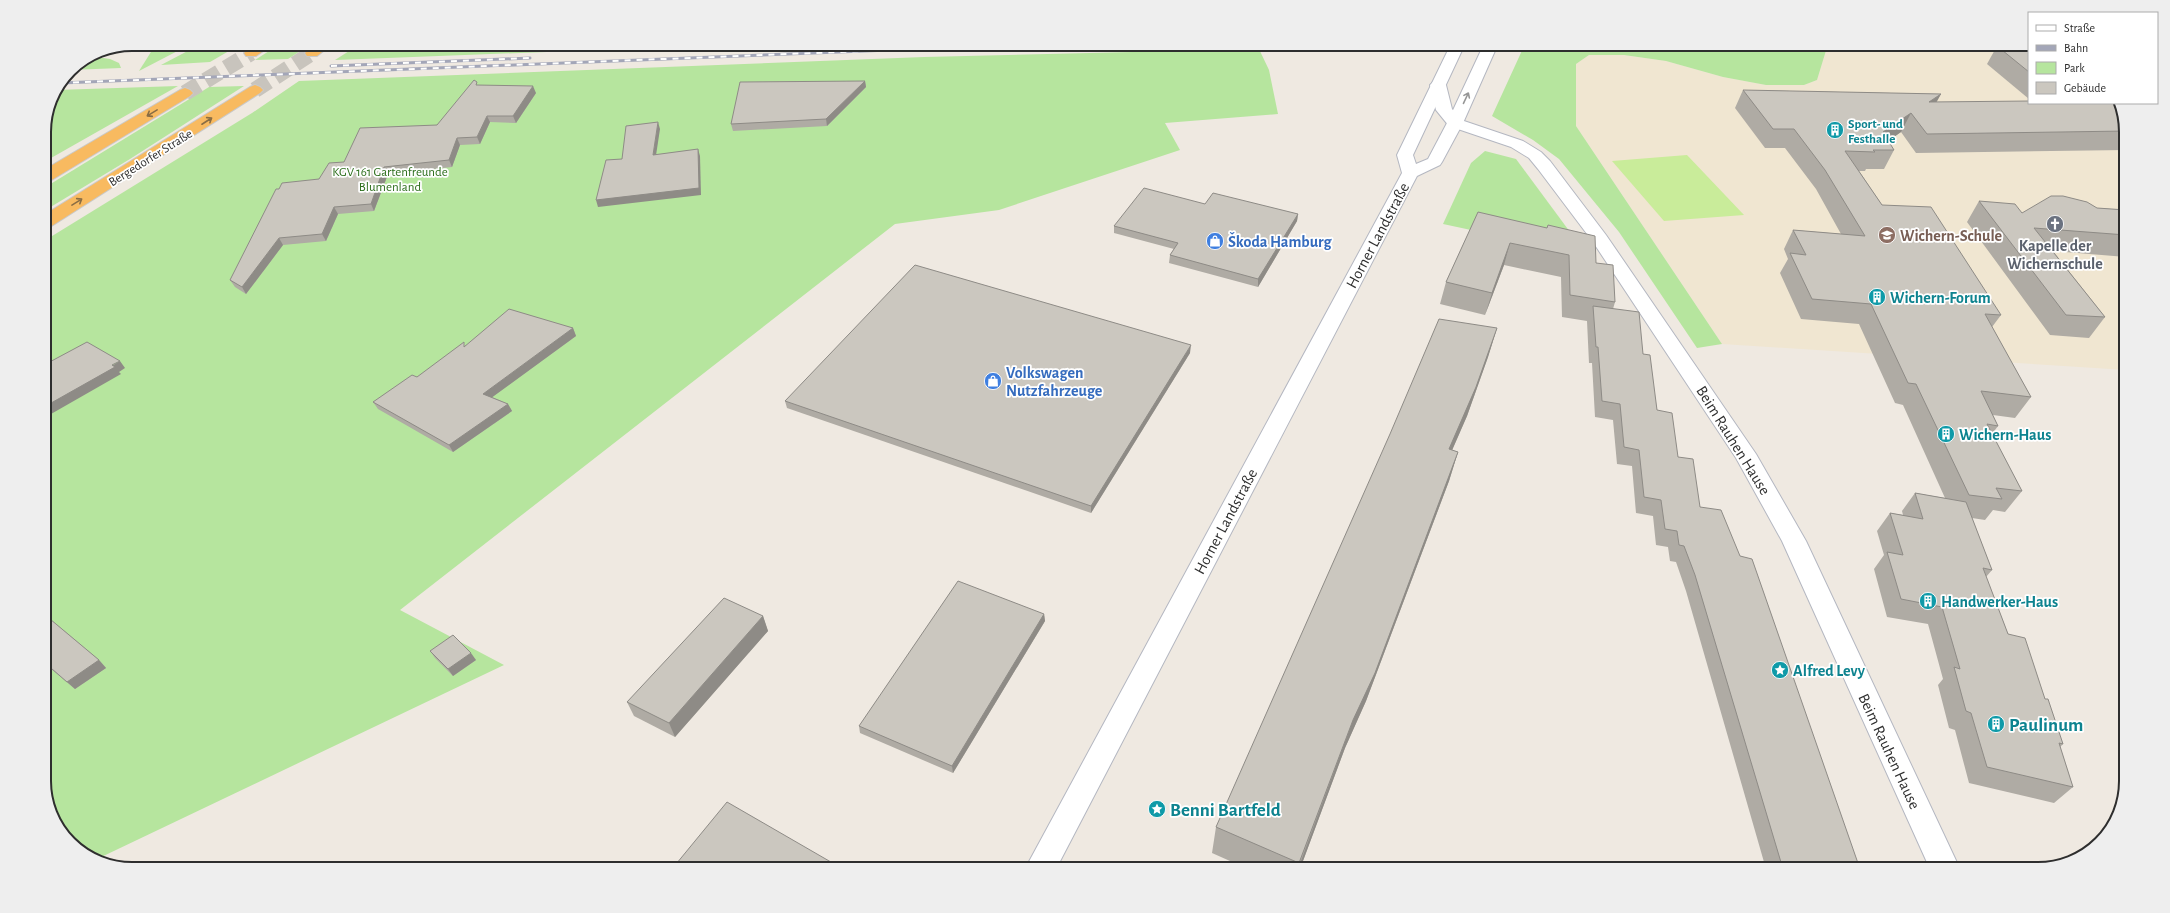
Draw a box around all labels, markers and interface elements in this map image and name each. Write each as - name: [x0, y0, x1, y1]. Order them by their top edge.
- legend: [2028, 12, 2158, 104]
- text: Straße: [2064, 22, 2095, 34]
- text: Bahn: [2064, 42, 2088, 54]
- text: Park: [2064, 62, 2085, 74]
- text: Gebäude: [2064, 82, 2106, 94]
- one-way arrow: [1463, 93, 1470, 105]
- one-way arrow: [147, 109, 158, 117]
- one-way arrow: [201, 117, 212, 125]
- place label: Sport- und Festhalle: [1848, 118, 1903, 146]
- building icon: Sport- und Festhalle: [1825, 120, 1845, 140]
- street label: Bergedorfer Straße: [107, 127, 195, 189]
- park label: KGV 161 Gartenfreunde Blumenland: [332, 166, 448, 194]
- street label: Horner Landstraße: [1343, 180, 1412, 291]
- one-way arrow: [71, 198, 83, 206]
- church icon: Kapelle der Wichernschule: [2045, 214, 2065, 234]
- school or university icon: Wichern-Schule: [1877, 225, 1897, 245]
- place label: Wichern-Schule: [1900, 228, 2003, 244]
- shop icon: Škoda Hamburg: [1205, 231, 1225, 251]
- place label: Škoda Hamburg: [1228, 232, 1332, 250]
- place label: Kapelle der Wichernschule: [2007, 238, 2103, 272]
- building icon: Wichern-Forum: [1867, 287, 1887, 307]
- place label: Wichern-Forum: [1890, 290, 1991, 306]
- place label: Volkswagen Nutzfahrzeuge: [1006, 365, 1103, 399]
- shop icon: Volkswagen Nutzfahrzeuge: [983, 371, 1003, 391]
- street label: Beim Rauhen Hause: [1693, 383, 1773, 498]
- building icon: Wichern-Haus: [1936, 424, 1956, 444]
- place label: Wichern-Haus: [1959, 427, 2051, 443]
- street label: Horner Landstraße: [1191, 466, 1260, 577]
- building icon: Handwerker-Haus: [1918, 591, 1938, 611]
- place label: Handwerker-Haus: [1941, 594, 2058, 610]
- place icon: Alfred Levy: [1770, 660, 1790, 680]
- place label: Alfred Levy: [1793, 663, 1866, 680]
- street label: Beim Rauhen Hause: [1855, 691, 1923, 812]
- building icon: Paulinum: [1986, 714, 2006, 734]
- place label: Paulinum: [2009, 716, 2083, 735]
- place icon: Benni Bartfeld: [1147, 799, 1167, 819]
- place label: Benni Bartfeld: [1170, 801, 1281, 820]

